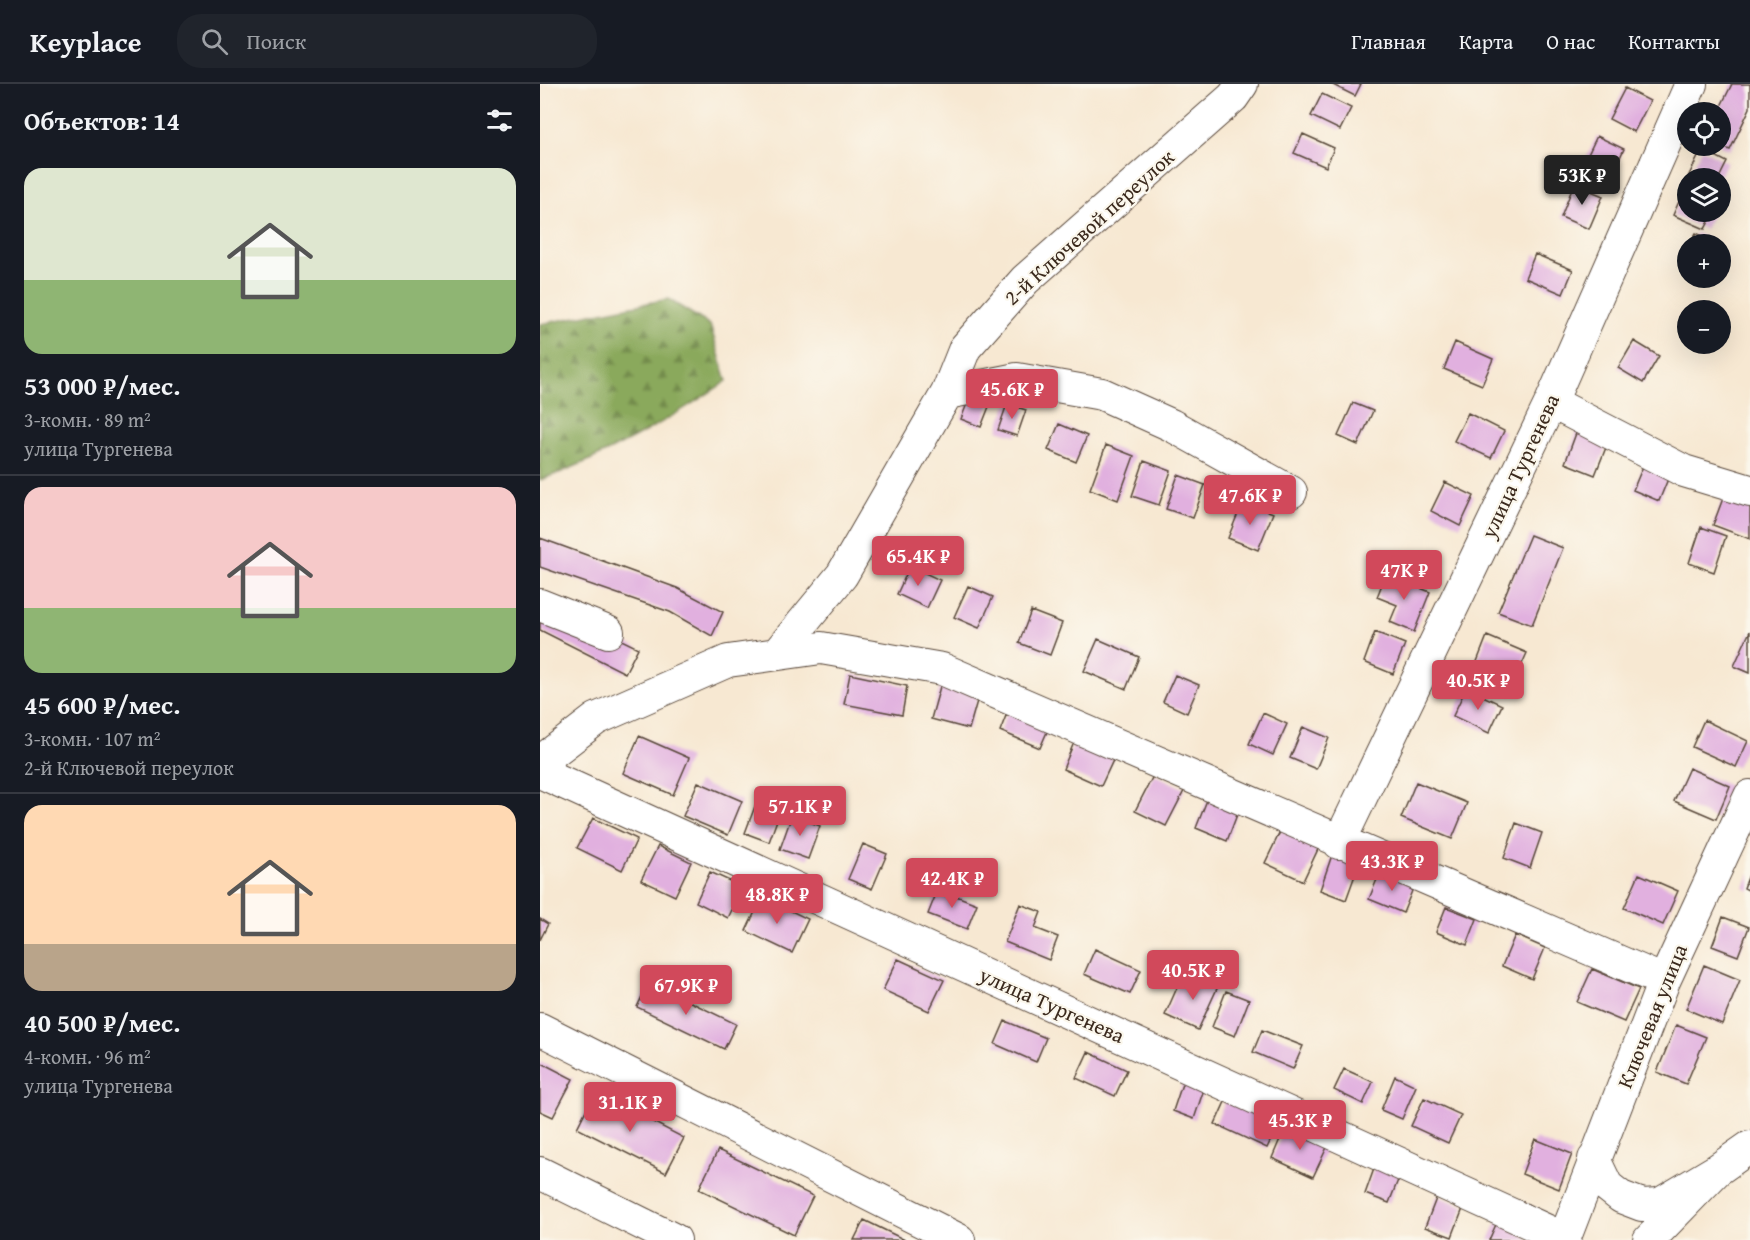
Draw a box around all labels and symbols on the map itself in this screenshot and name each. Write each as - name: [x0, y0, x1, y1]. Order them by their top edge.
- street label: 2-й Ключевой переулок: [997, 142, 1181, 312]
- pin: 53K ₽: [1540, 155, 1624, 206]
- pin: 45.6K ₽: [957, 369, 1067, 420]
- street label: улица Тургенева: [1473, 389, 1567, 544]
- pin: 47.6K ₽: [1195, 475, 1305, 526]
- pin: 65.4K ₽: [863, 536, 973, 587]
- pin: 47K ₽: [1362, 550, 1446, 601]
- pin: 40.5K ₽: [1423, 660, 1533, 711]
- pin: 57.1K ₽: [745, 786, 855, 837]
- pin: 43.3K ₽: [1337, 841, 1447, 892]
- pin: 42.4K ₽: [897, 858, 1007, 909]
- pin: 48.8K ₽: [722, 874, 832, 925]
- street label: Ключевая улица: [1609, 939, 1695, 1093]
- pin: 40.5K ₽: [1138, 950, 1248, 1001]
- street label: улица Тургенева: [973, 959, 1130, 1051]
- pin: 67.9K ₽: [631, 965, 741, 1016]
- pin: 31.1K ₽: [575, 1082, 685, 1133]
- pin: 45.3K ₽: [1245, 1100, 1355, 1151]

